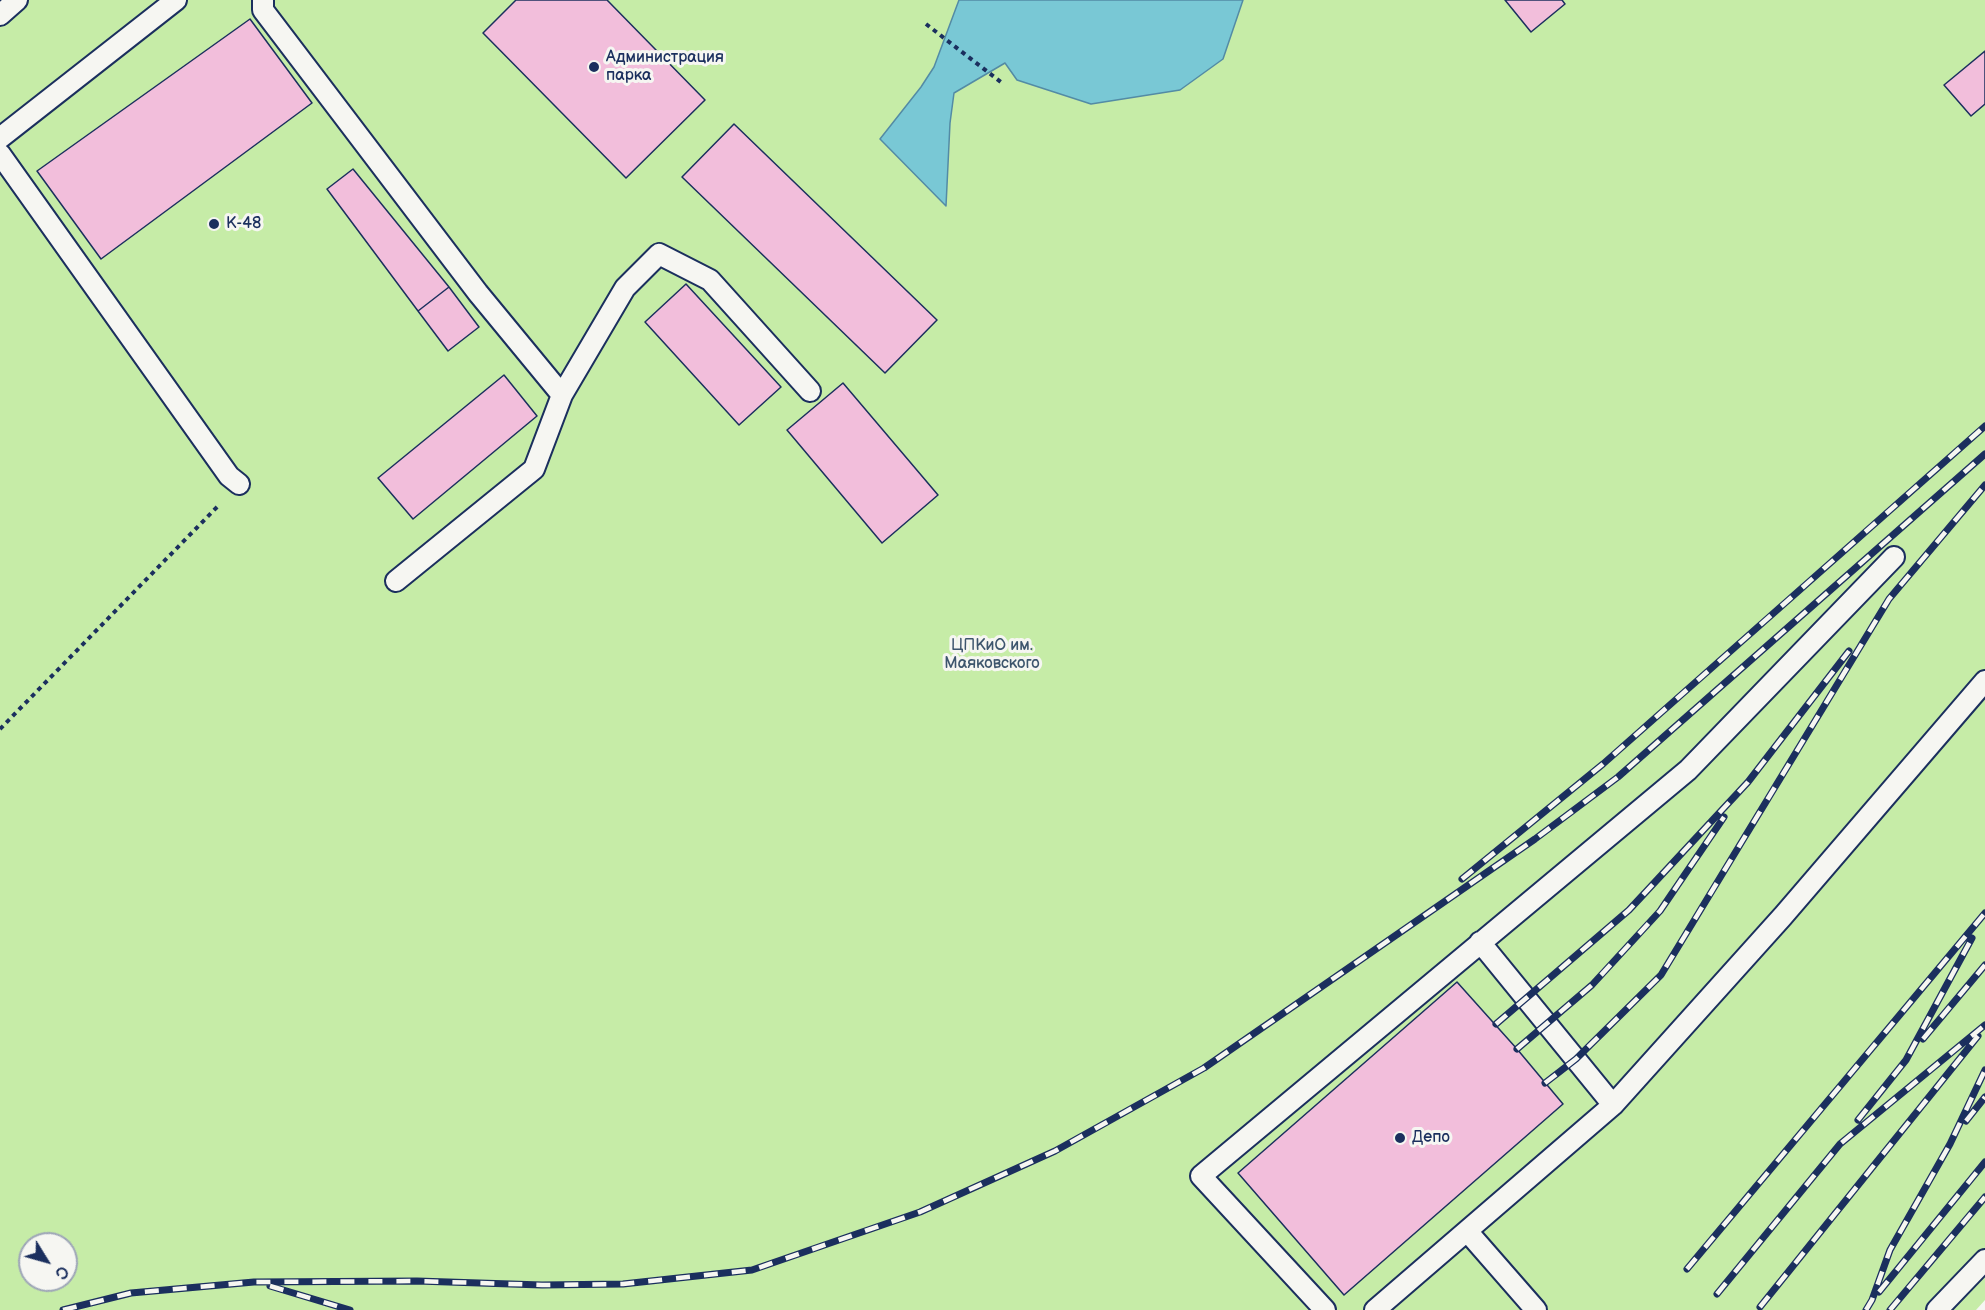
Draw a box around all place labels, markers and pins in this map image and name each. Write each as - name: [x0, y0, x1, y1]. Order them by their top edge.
- place label: Администрация парка: [606, 48, 724, 86]
- marker: Администрация парка: [587, 60, 601, 74]
- place label: К-48: [226, 214, 261, 234]
- marker: К-48: [207, 217, 221, 231]
- place label: Депо: [1412, 1128, 1450, 1148]
- marker: Депо: [1393, 1131, 1407, 1145]

